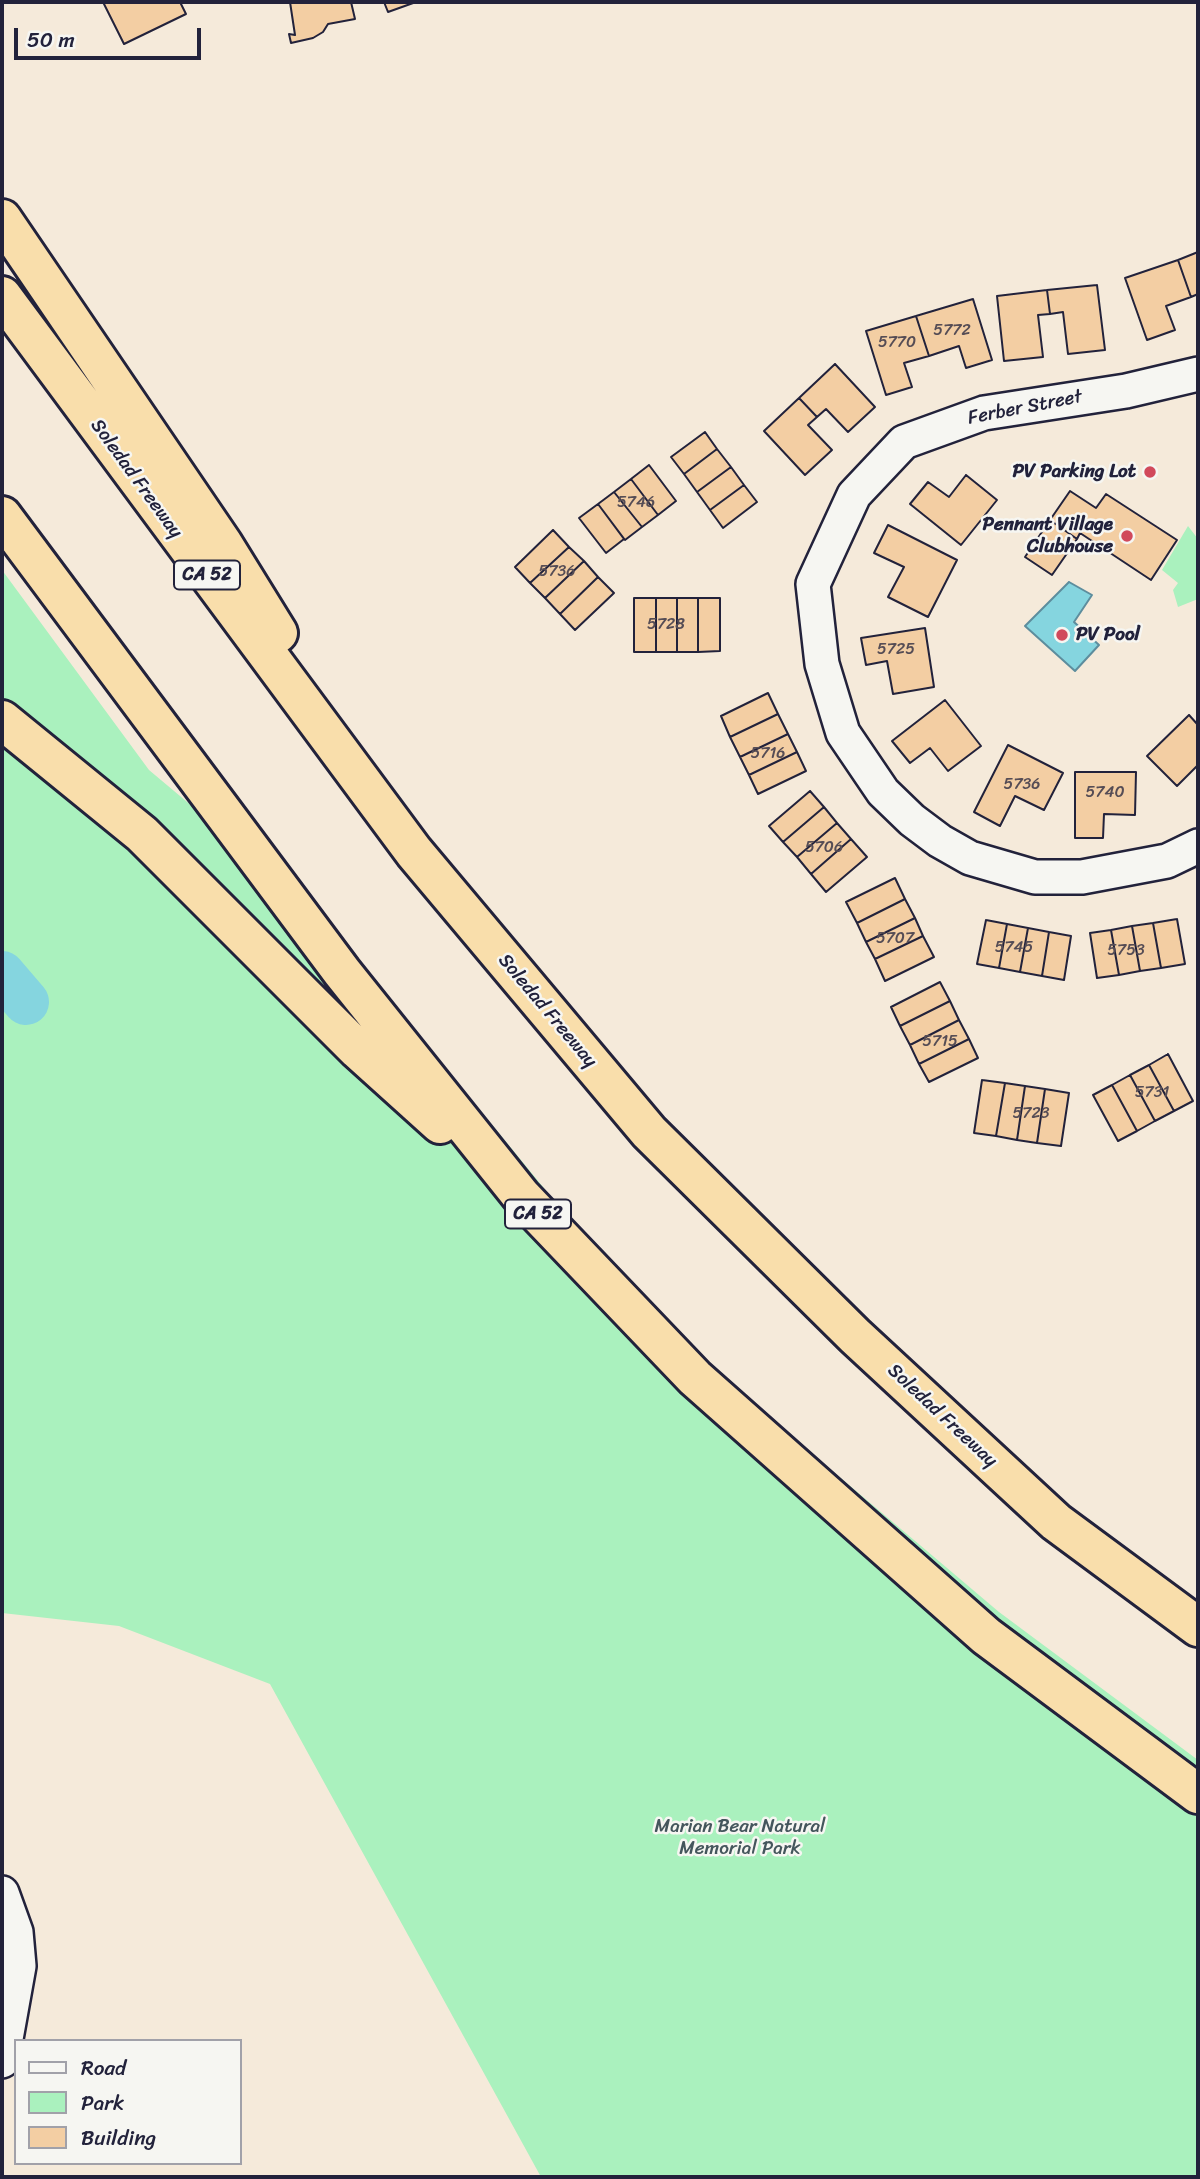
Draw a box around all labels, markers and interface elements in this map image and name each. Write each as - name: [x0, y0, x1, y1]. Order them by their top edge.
- scale bar: [18, 14, 205, 58]
- text: 50 m: [27, 21, 75, 59]
- house number: 5772: [933, 321, 971, 341]
- house number: 5770: [878, 333, 916, 353]
- street label: Ferber Street: [966, 386, 1084, 430]
- street label: Soledad Freeway: [85, 415, 187, 543]
- place label: PV Parking Lot: [1012, 461, 1136, 483]
- marker: PV Parking Lot: [1142, 464, 1158, 480]
- house number: 5746: [617, 493, 655, 513]
- place label: Pennant Village Clubhouse: [982, 514, 1113, 558]
- marker: Pennant Village Clubhouse: [1119, 528, 1135, 544]
- road number: CA 52: [174, 560, 240, 590]
- house number: 5736: [539, 562, 575, 582]
- house number: 5728: [647, 615, 685, 635]
- place label: PV Pool: [1076, 624, 1140, 646]
- marker: PV Pool: [1054, 627, 1070, 643]
- house number: 5725: [877, 640, 915, 660]
- house number: 5716: [751, 744, 785, 764]
- house number: 5736: [1004, 775, 1040, 795]
- house number: 5740: [1085, 783, 1125, 803]
- house number: 5706: [805, 838, 843, 858]
- house number: 5707: [876, 929, 914, 949]
- house number: 5745: [995, 938, 1033, 958]
- house number: 5753: [1107, 941, 1145, 961]
- street label: Soledad Freeway: [493, 950, 601, 1072]
- house number: 5715: [922, 1032, 958, 1052]
- house number: 5731: [1135, 1083, 1169, 1103]
- house number: 5723: [1013, 1104, 1049, 1124]
- road number: CA 52: [505, 1199, 571, 1228]
- street label: Soledad Freeway: [883, 1359, 1001, 1473]
- park label: Marian Bear Natural Memorial Park: [655, 1816, 825, 1860]
- legend: [14, 2039, 242, 2165]
- text: Road: [81, 2049, 126, 2087]
- text: Park: [81, 2084, 124, 2122]
- text: Building: [81, 2119, 156, 2157]

